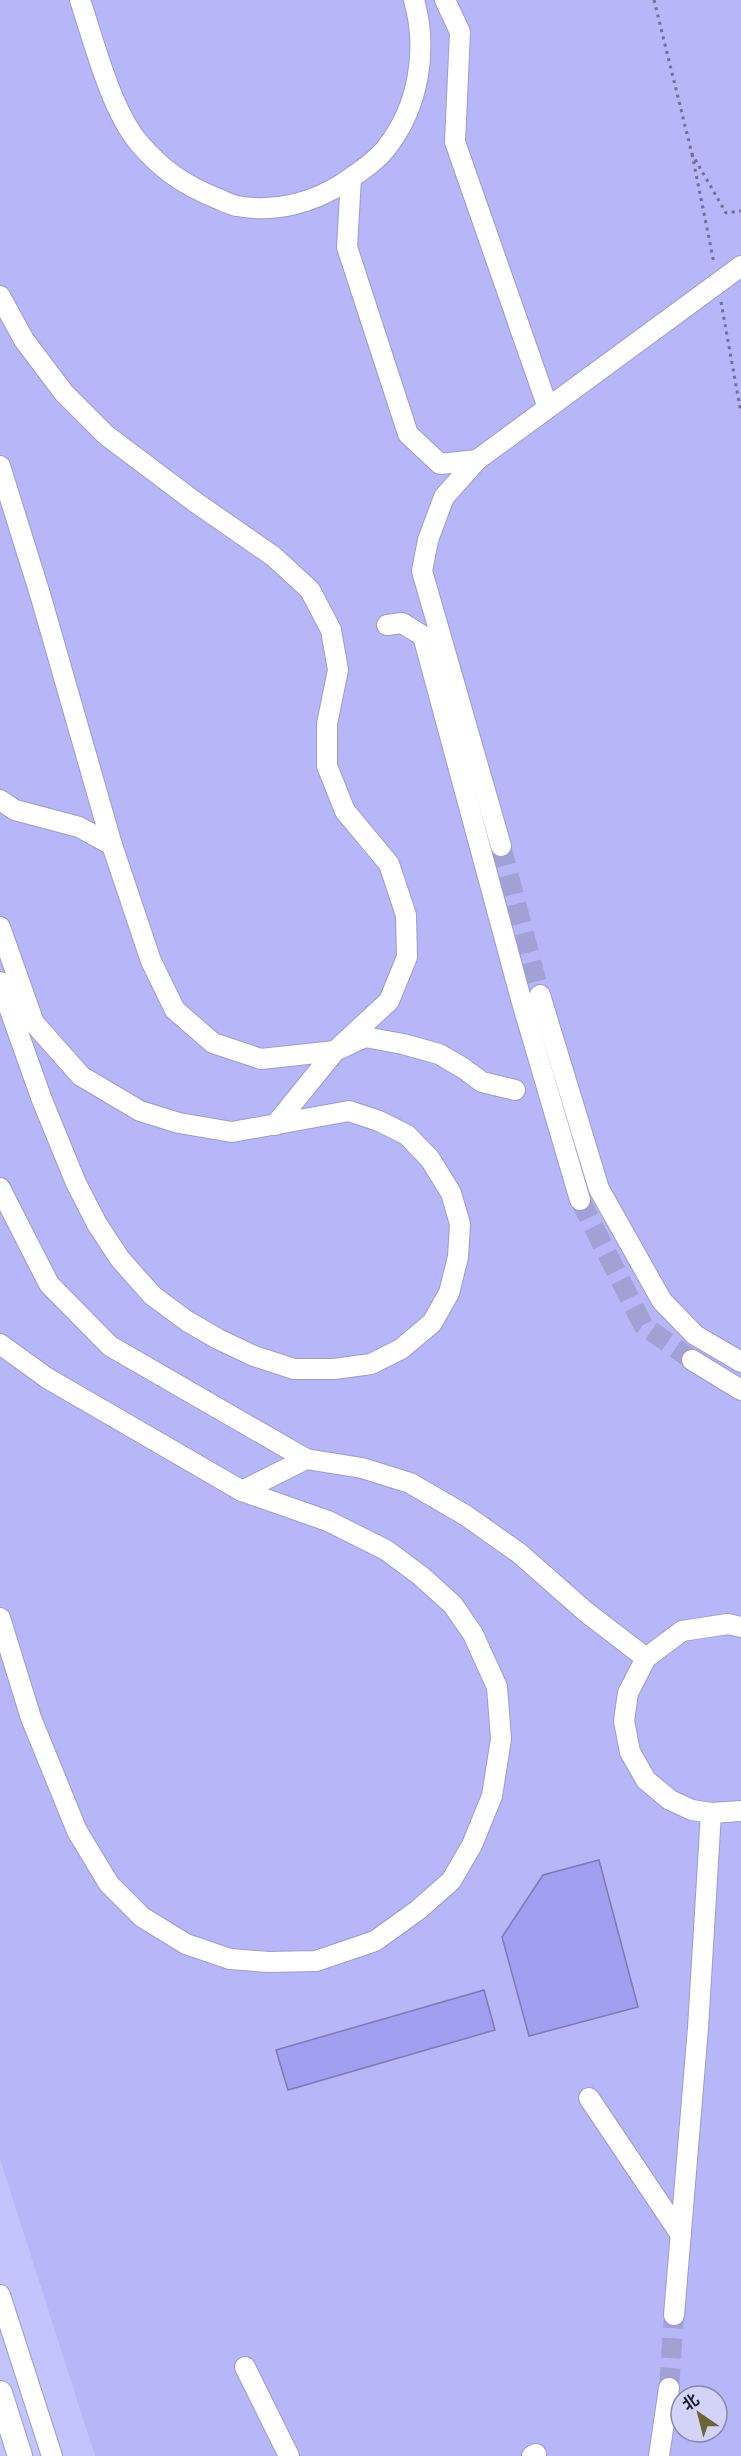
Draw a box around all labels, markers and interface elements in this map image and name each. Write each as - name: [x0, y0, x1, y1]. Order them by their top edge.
- north arrow: [669, 2384, 729, 2444]
- text: 北: [676, 2386, 703, 2415]

